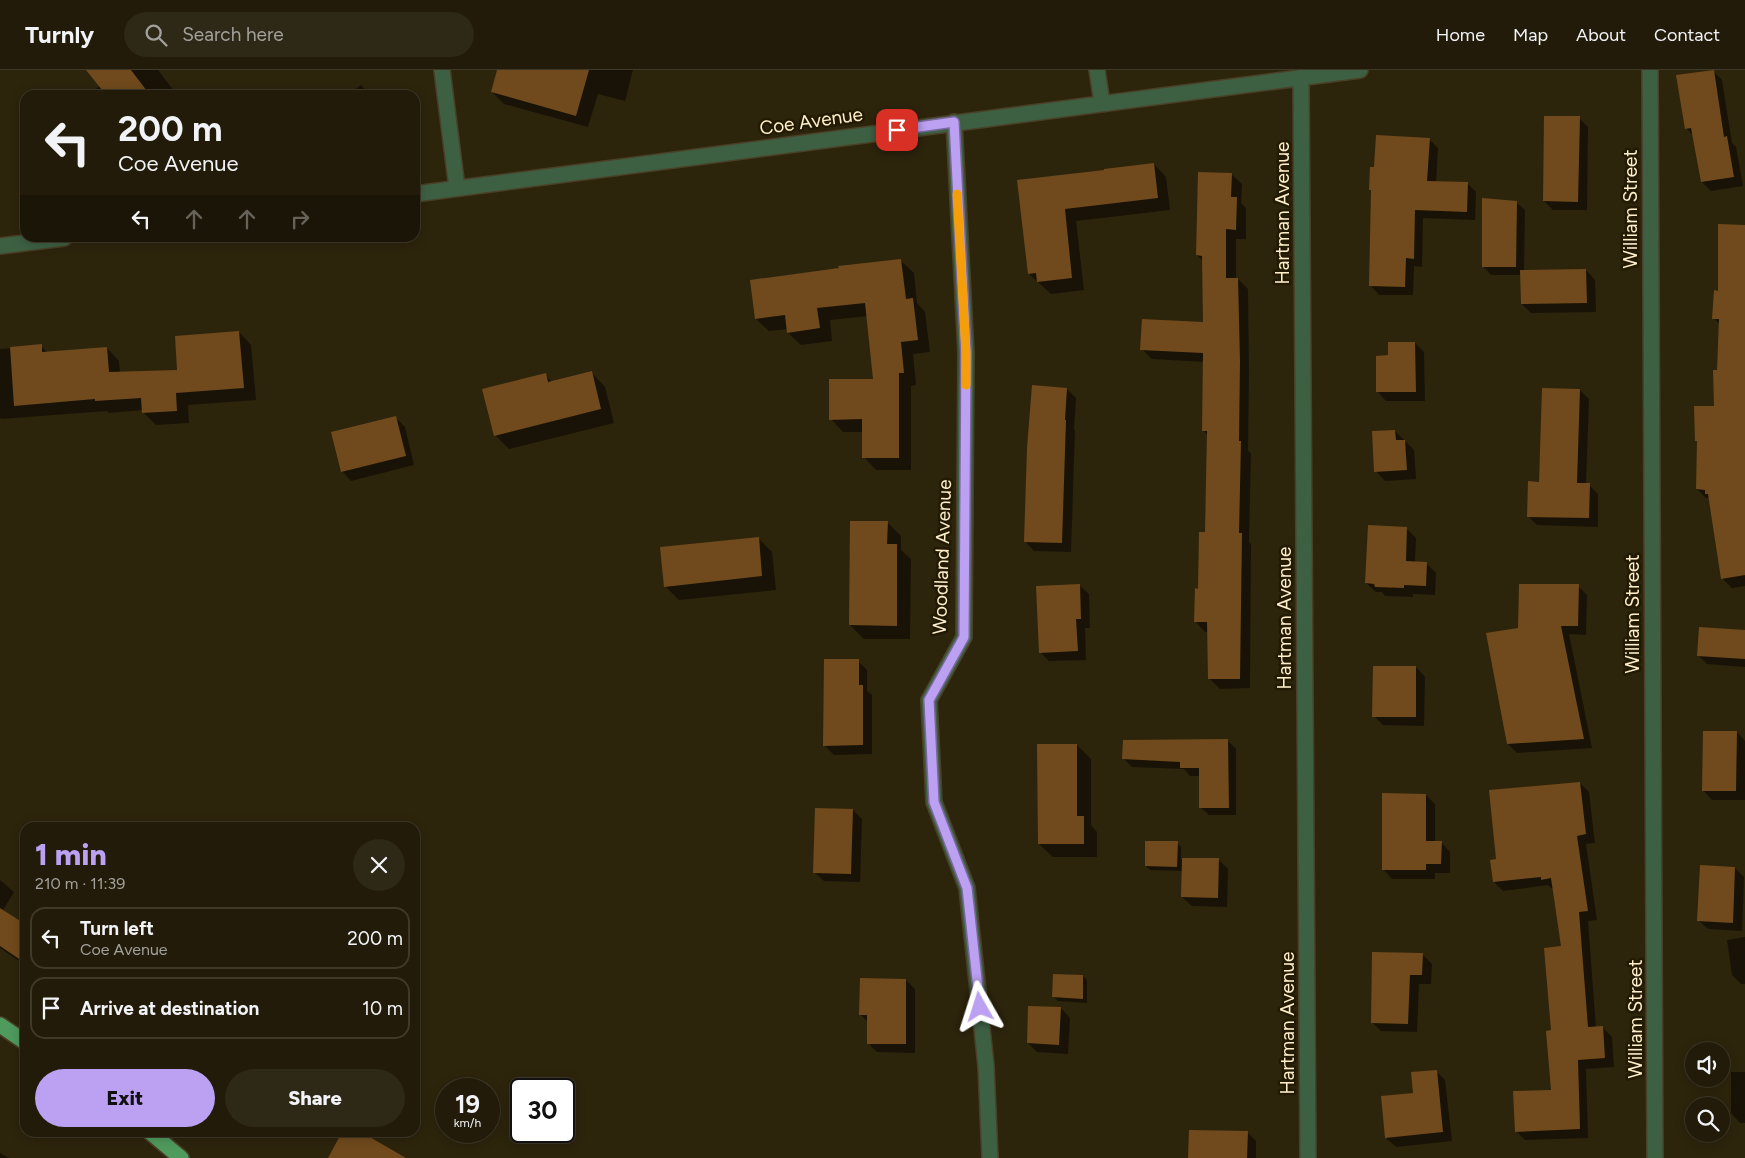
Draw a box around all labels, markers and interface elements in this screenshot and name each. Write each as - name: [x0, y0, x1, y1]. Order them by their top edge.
- search box: [124, 12, 474, 57]
- text: Turnly: [25, 20, 94, 49]
- icon: search: [142, 21, 170, 49]
- text: Search here: [182, 23, 284, 46]
- text: Home: [1436, 24, 1485, 46]
- text: Map: [1513, 24, 1548, 46]
- text: About: [1576, 24, 1626, 46]
- text: Contact: [1654, 24, 1720, 46]
- street label: Coe Avenue: [758, 102, 864, 140]
- text: 200 m: [118, 108, 222, 150]
- pin: [876, 109, 918, 151]
- icon: left: [35, 110, 100, 175]
- icon: arrive: [883, 116, 911, 144]
- street label: Hartman Avenue: [1271, 142, 1294, 284]
- street label: William Street: [1619, 149, 1642, 269]
- text: Coe Avenue: [118, 150, 238, 177]
- icon: left: [127, 205, 155, 233]
- icon: ahead: [180, 205, 208, 233]
- icon: ahead: [233, 205, 261, 233]
- icon: right: [286, 205, 314, 233]
- street label: Woodland Avenue: [928, 479, 956, 635]
- street label: Hartman Avenue: [1273, 547, 1296, 689]
- street label: William Street: [1621, 554, 1644, 674]
- text: 1 min: [35, 836, 107, 873]
- button: close: [353, 839, 405, 891]
- text: 210 m · 11:39: [35, 874, 125, 893]
- text: Turn left: [80, 917, 154, 940]
- icon: left: [37, 924, 65, 952]
- text: 200 m: [347, 927, 403, 950]
- text: Coe Avenue: [80, 940, 168, 959]
- street label: Hartman Avenue: [1276, 952, 1299, 1094]
- street label: William Street: [1624, 959, 1647, 1079]
- position arrow: [953, 980, 1005, 1032]
- icon: arrive: [37, 994, 65, 1022]
- text: Arrive at destination: [80, 997, 259, 1020]
- text: 10 m: [362, 997, 403, 1020]
- map controls: [1685, 1042, 1730, 1142]
- button: sound: [1685, 1042, 1730, 1087]
- button: Exit: [35, 1069, 215, 1127]
- button: Share: [225, 1069, 405, 1127]
- speed limit sign: 30: [510, 1078, 575, 1143]
- text: 19: [455, 1089, 480, 1119]
- button: search: [1685, 1097, 1730, 1142]
- text: km/h: [454, 1116, 481, 1130]

